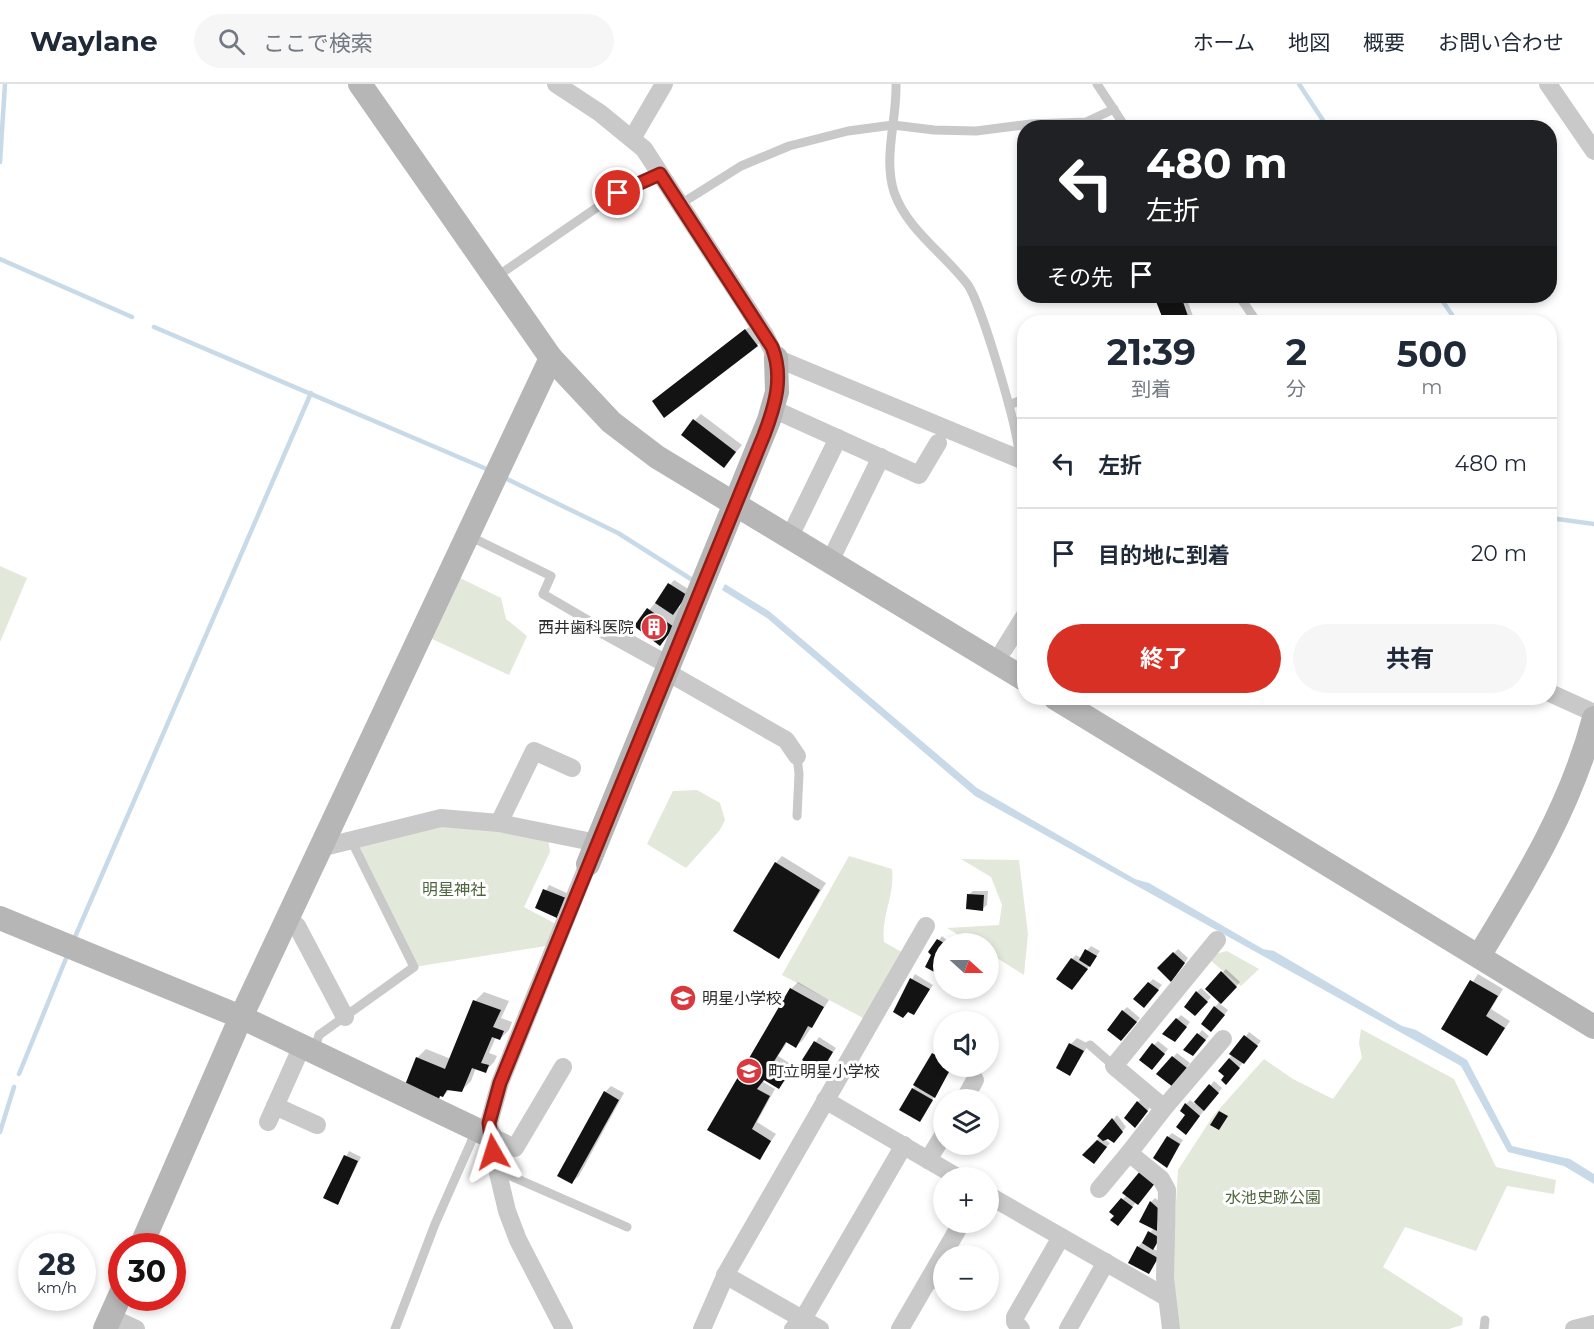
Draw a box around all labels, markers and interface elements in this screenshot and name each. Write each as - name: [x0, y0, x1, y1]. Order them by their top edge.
- search box: [194, 14, 614, 68]
- text: Waylane: [30, 24, 158, 58]
- icon: search: [215, 25, 248, 58]
- text: ここで検索: [263, 30, 373, 57]
- text: ホーム: [1193, 30, 1255, 55]
- text: 地図: [1288, 30, 1330, 55]
- text: 概要: [1363, 30, 1405, 55]
- text: お問い合わせ: [1438, 30, 1564, 55]
- text: 480 m: [1146, 137, 1288, 189]
- icon: left: [1047, 144, 1125, 222]
- pin: [592, 167, 643, 218]
- icon: arrive: [601, 176, 634, 209]
- text: 左折: [1146, 194, 1200, 227]
- icon: arrive: [1125, 258, 1158, 291]
- text: その先: [1047, 264, 1113, 291]
- text: 21:39: [1107, 330, 1196, 374]
- text: 2: [1286, 330, 1307, 374]
- text: 500: [1397, 332, 1467, 376]
- text: m: [1421, 375, 1443, 399]
- text: 到着: [1131, 377, 1171, 401]
- text: 分: [1286, 377, 1306, 401]
- icon: left: [1047, 447, 1080, 480]
- text: 480 m: [1455, 450, 1527, 477]
- text: 左折: [1098, 452, 1142, 479]
- icon: arrive: [1047, 537, 1080, 570]
- text: 20 m: [1471, 540, 1527, 567]
- text: 目的地に到着: [1098, 542, 1230, 569]
- building icon: 西井歯科医院: [639, 612, 669, 642]
- place label: 西井歯科医院: [538, 618, 634, 637]
- button: 終了: [1047, 624, 1281, 693]
- button: 共有: [1293, 624, 1527, 693]
- park label: 明星神社: [422, 880, 486, 899]
- north arrow: [933, 933, 999, 999]
- map controls: [933, 933, 999, 1311]
- school or university icon: 明星小学校: [668, 983, 698, 1013]
- place label: 明星小学校: [702, 989, 782, 1008]
- button: sound: [933, 1011, 999, 1077]
- school or university icon: 町立明星小学校: [734, 1056, 764, 1086]
- place label: 町立明星小学校: [768, 1062, 880, 1081]
- button: layers: [933, 1089, 999, 1155]
- position arrow: [461, 1120, 525, 1184]
- button: +: [933, 1167, 999, 1233]
- park label: 水池史跡公園: [1225, 1188, 1321, 1207]
- speed limit sign: 30: [108, 1233, 186, 1311]
- button: −: [933, 1245, 999, 1311]
- text: 28: [38, 1246, 76, 1283]
- text: km/h: [37, 1278, 77, 1297]

